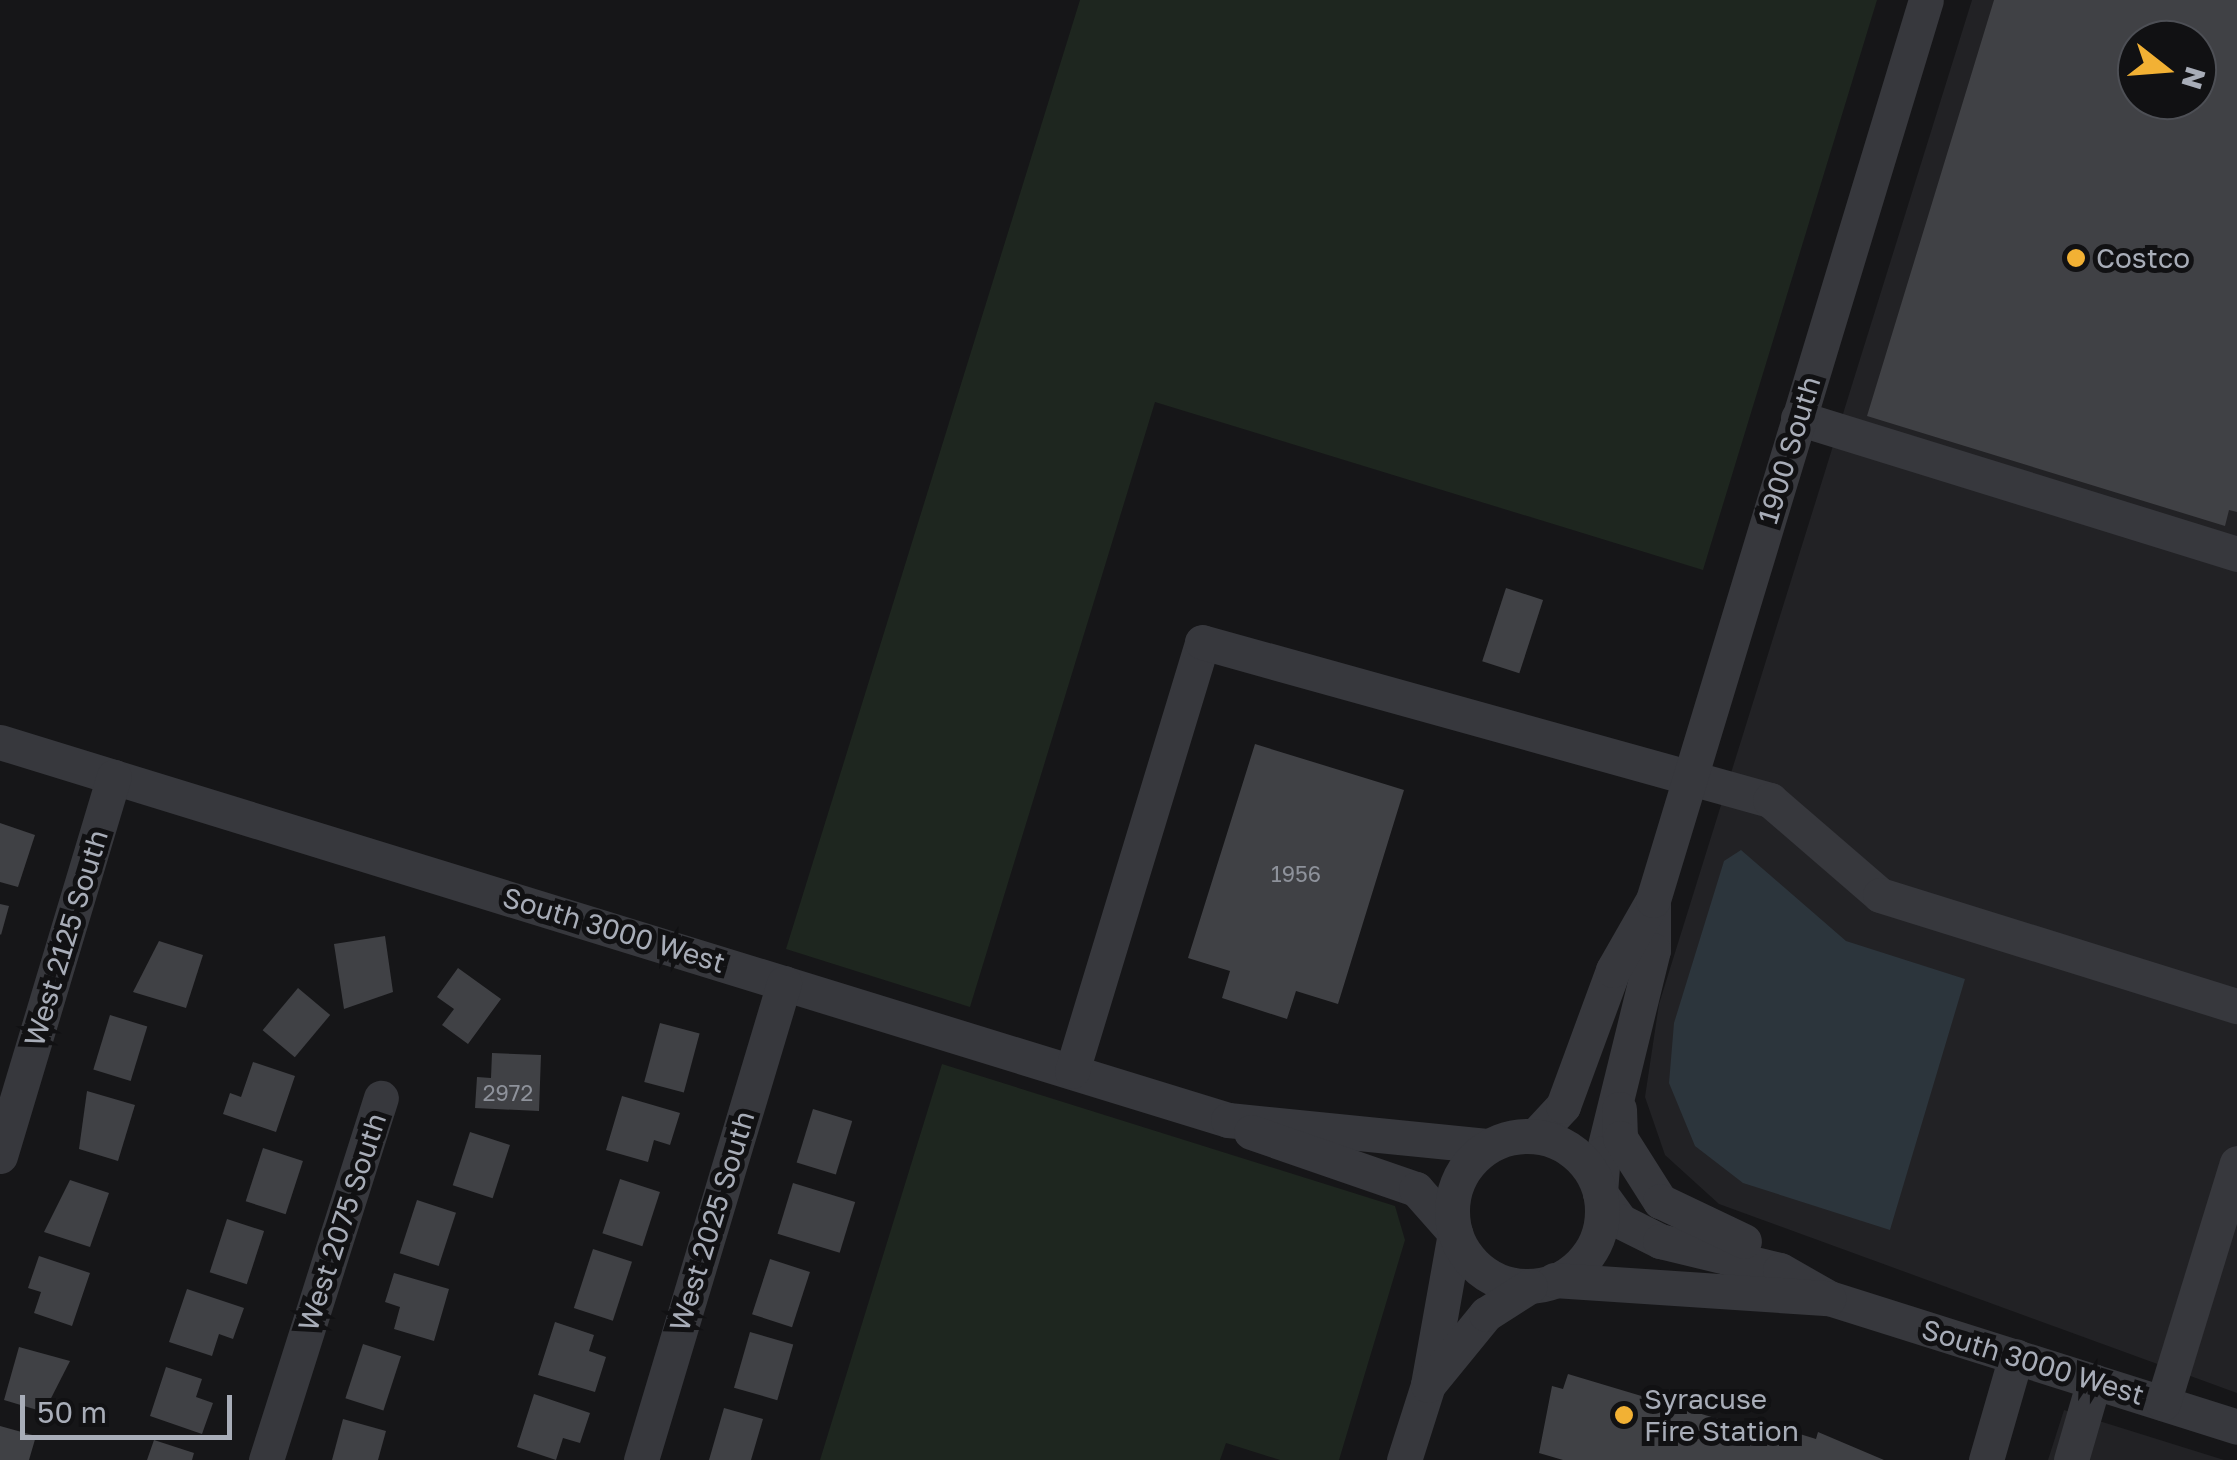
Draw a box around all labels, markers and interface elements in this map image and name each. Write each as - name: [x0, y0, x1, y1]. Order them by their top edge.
- north arrow: [2117, 20, 2217, 120]
- text: N: [2175, 63, 2213, 93]
- place label: Costco: [2096, 241, 2190, 275]
- marker: Costco: [2065, 247, 2087, 269]
- street label: 1900 South: [1751, 372, 1827, 528]
- street label: West 2125 South: [17, 826, 115, 1050]
- house number: 1956: [1271, 861, 1321, 887]
- street label: South 3000 West: [499, 880, 729, 980]
- house number: 2972: [483, 1080, 533, 1106]
- street label: West 2025 South: [663, 1107, 761, 1335]
- street label: West 2075 South: [291, 1109, 393, 1335]
- street label: South 3000 West: [1918, 1312, 2148, 1412]
- scale bar: [25, 1375, 238, 1437]
- place label: Syracuse Fire Station: [1644, 1382, 1799, 1448]
- text: 50 m: [37, 1394, 107, 1430]
- marker: Syracuse Fire Station: [1613, 1404, 1635, 1426]

